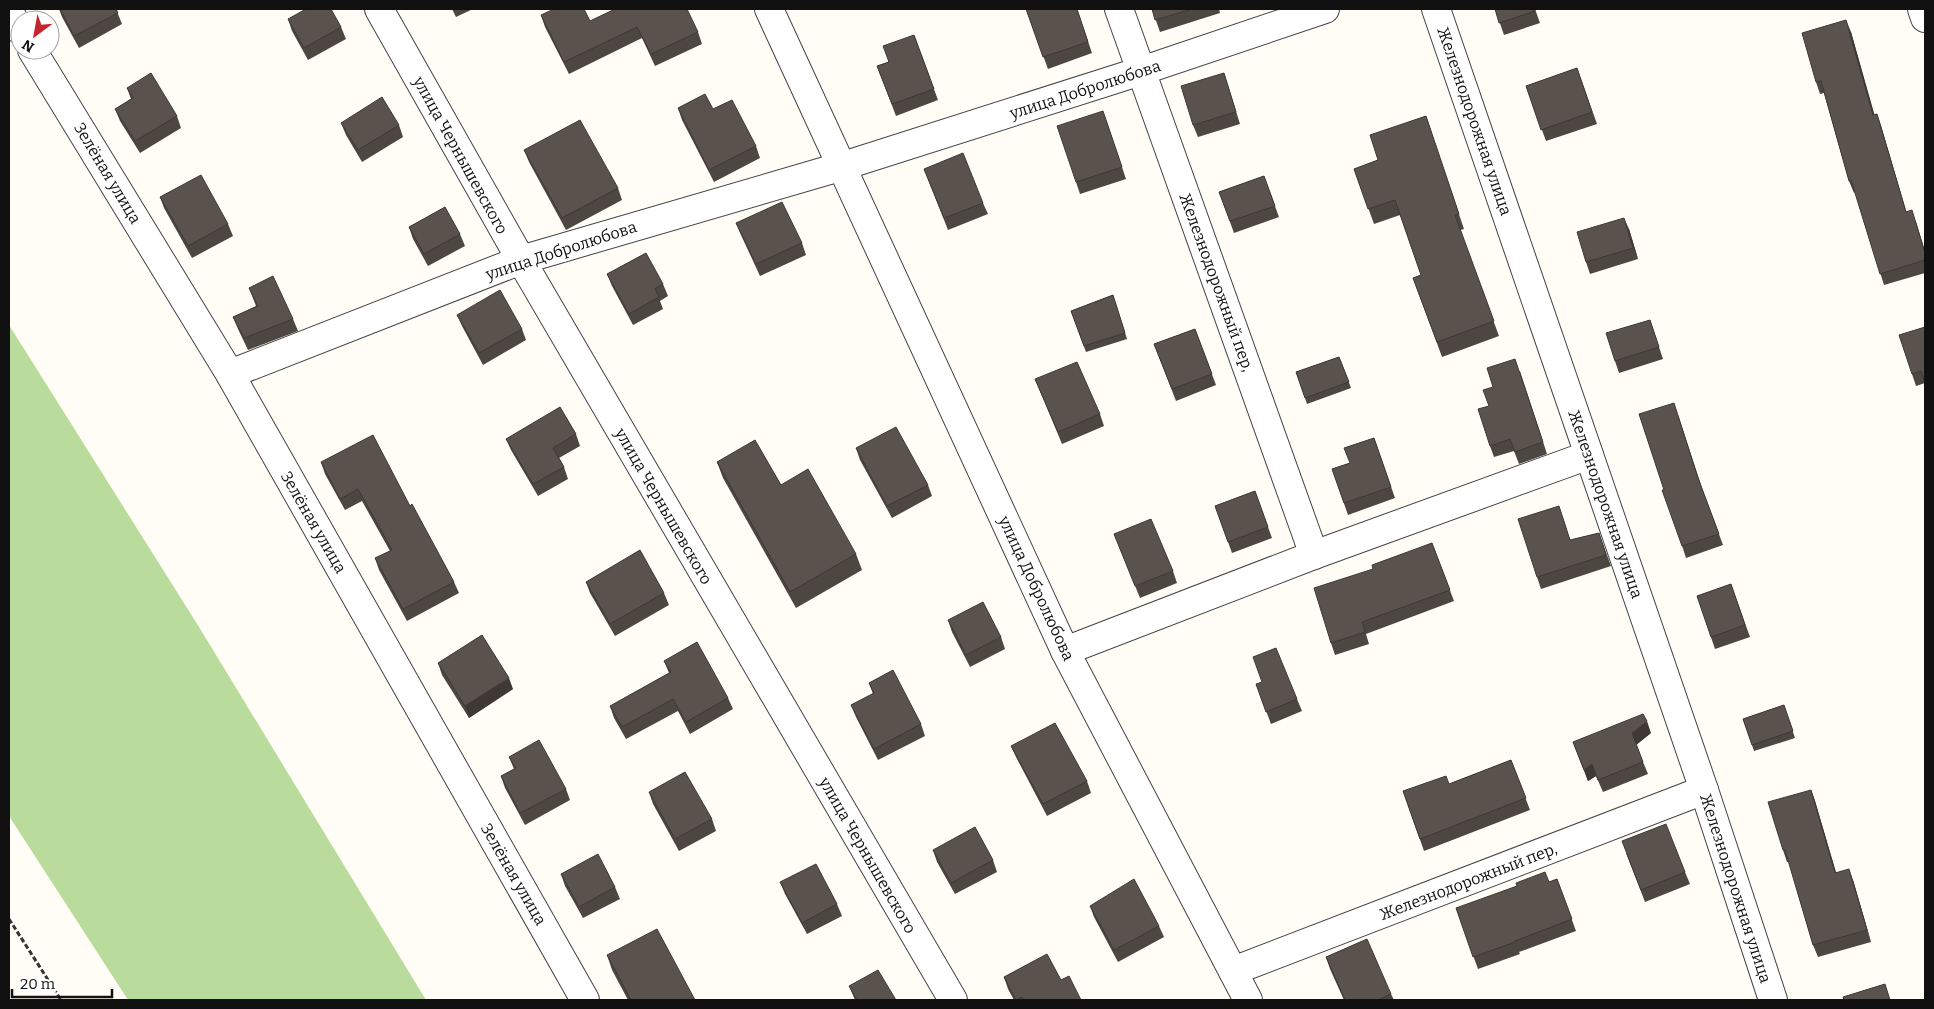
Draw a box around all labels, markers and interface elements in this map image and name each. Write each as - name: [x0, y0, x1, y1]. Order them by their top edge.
- north arrow: [10, 10, 60, 60]
- street label: Железнодорожная улица: [1433, 24, 1516, 218]
- text: N: [19, 35, 37, 56]
- street label: улица Добролюбова: [1006, 56, 1163, 123]
- street label: улица Чернышевского: [409, 72, 512, 237]
- street label: Зелёная улица: [70, 119, 145, 227]
- street label: Железнодорожный пер,: [1175, 190, 1258, 374]
- street label: улица Добролюбова: [482, 217, 639, 284]
- street label: Железнодорожная улица: [1564, 407, 1647, 601]
- street label: улица Чернышевского: [611, 424, 716, 588]
- street label: Зелёная улица: [277, 468, 350, 577]
- street label: улица Добролюбова: [994, 512, 1079, 664]
- street label: улица Чернышевского: [815, 773, 920, 937]
- street label: Железнодорожная улица: [1696, 791, 1775, 985]
- street label: Зелёная улица: [477, 820, 550, 929]
- street label: Железнодорожный пер,: [1377, 839, 1560, 924]
- scale bar: [12, 966, 112, 998]
- text: 20 m: [20, 975, 56, 993]

